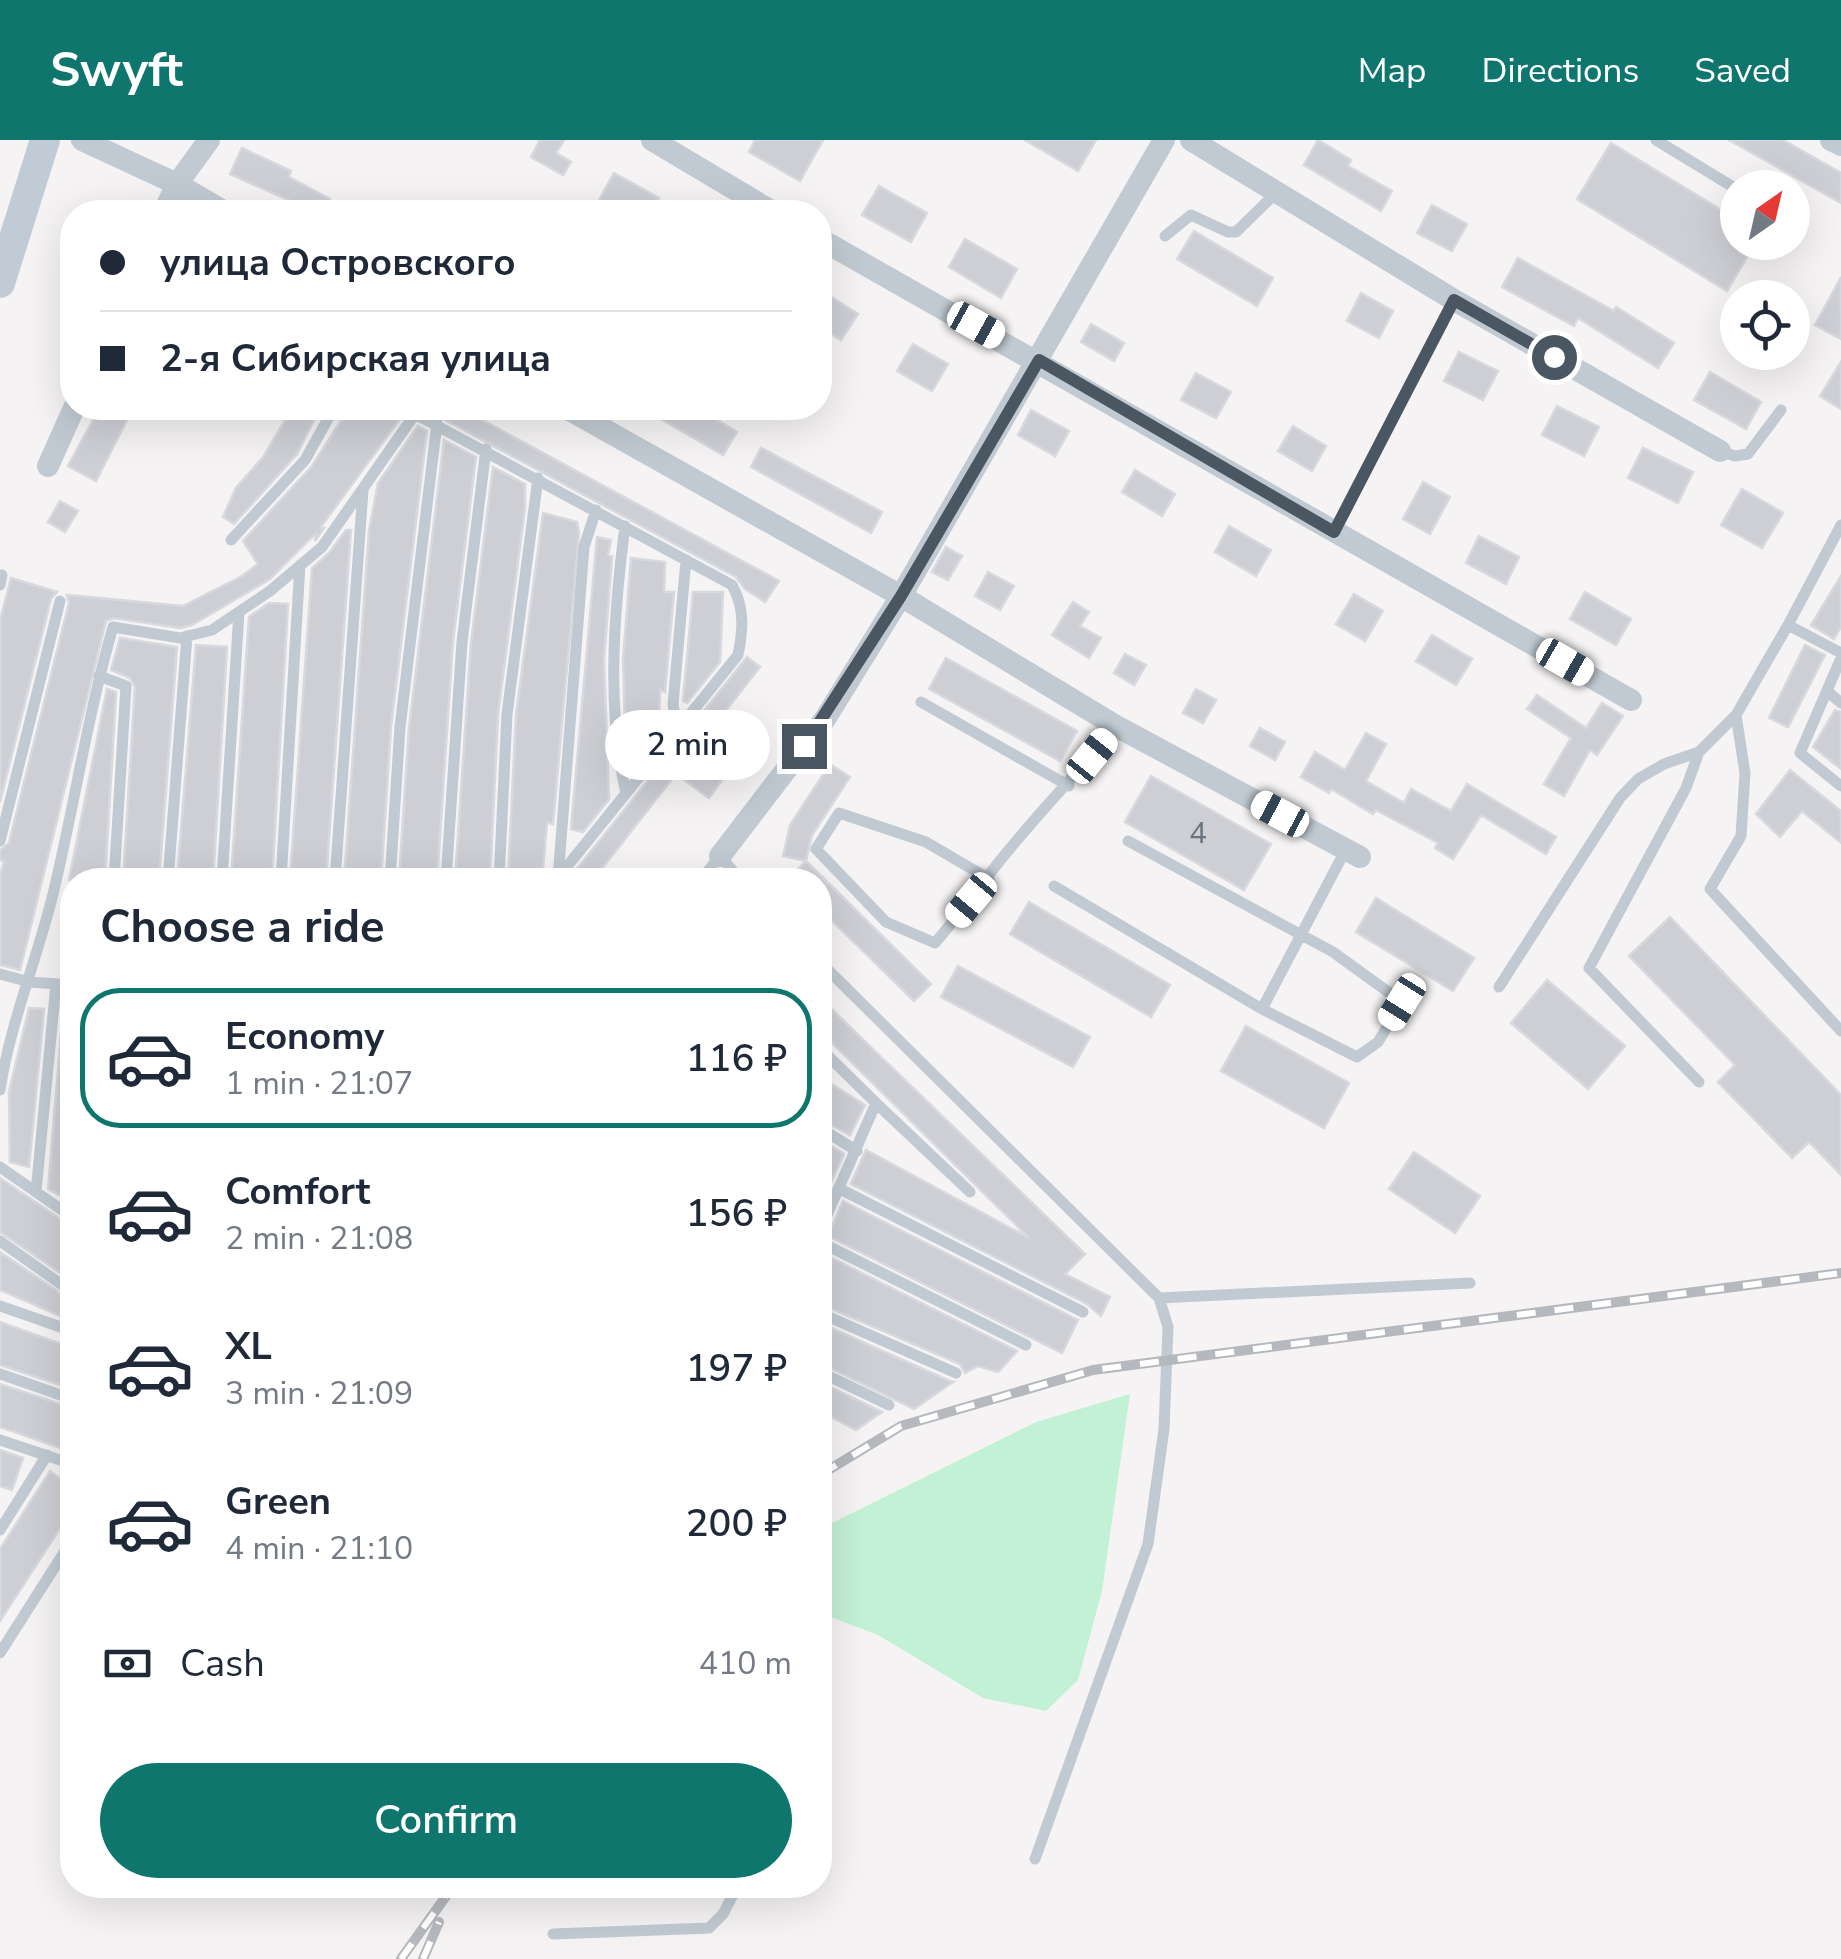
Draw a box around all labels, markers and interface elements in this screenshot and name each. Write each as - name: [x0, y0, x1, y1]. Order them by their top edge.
- text: Swyft: [50, 37, 183, 103]
- text: Map: [1358, 47, 1427, 94]
- text: Directions: [1482, 47, 1639, 94]
- text: Saved: [1694, 47, 1791, 94]
- north arrow: [1720, 170, 1810, 260]
- map controls: [1720, 170, 1810, 370]
- text: улица Островского: [160, 237, 516, 288]
- button: locate: [1720, 280, 1810, 370]
- car: [942, 297, 1010, 353]
- text: 2-я Сибирская улица: [160, 333, 551, 384]
- route start: [1532, 335, 1577, 380]
- car: [1532, 634, 1598, 690]
- callout: 2 min: [604, 711, 769, 781]
- text: 2 min: [647, 723, 728, 766]
- car: [1061, 723, 1123, 789]
- route end: [782, 724, 827, 769]
- car: [1246, 787, 1314, 841]
- house number: 4: [1189, 813, 1207, 854]
- car: [940, 867, 1002, 933]
- text: Choose a ride: [100, 897, 385, 958]
- car: [1373, 969, 1431, 1035]
- text: Economy: [225, 1011, 384, 1062]
- icon: car: [105, 1013, 195, 1103]
- text: 116 ₽: [686, 1033, 787, 1084]
- text: 1 min · 21:07: [225, 1062, 413, 1105]
- text: Comfort: [225, 1166, 370, 1217]
- icon: car: [105, 1168, 195, 1258]
- text: 156 ₽: [686, 1188, 787, 1239]
- text: 2 min · 21:08: [225, 1217, 413, 1260]
- text: XL: [225, 1321, 272, 1372]
- icon: car: [105, 1323, 195, 1413]
- text: 197 ₽: [686, 1343, 787, 1394]
- text: 3 min · 21:09: [225, 1372, 413, 1415]
- text: Green: [225, 1476, 331, 1527]
- icon: car: [105, 1478, 195, 1568]
- text: 200 ₽: [686, 1498, 787, 1549]
- text: 4 min · 21:10: [225, 1527, 413, 1570]
- icon: cash: [100, 1636, 155, 1691]
- text: Cash: [180, 1638, 265, 1689]
- text: 410 m: [699, 1642, 792, 1685]
- button: Confirm: [100, 1763, 792, 1878]

